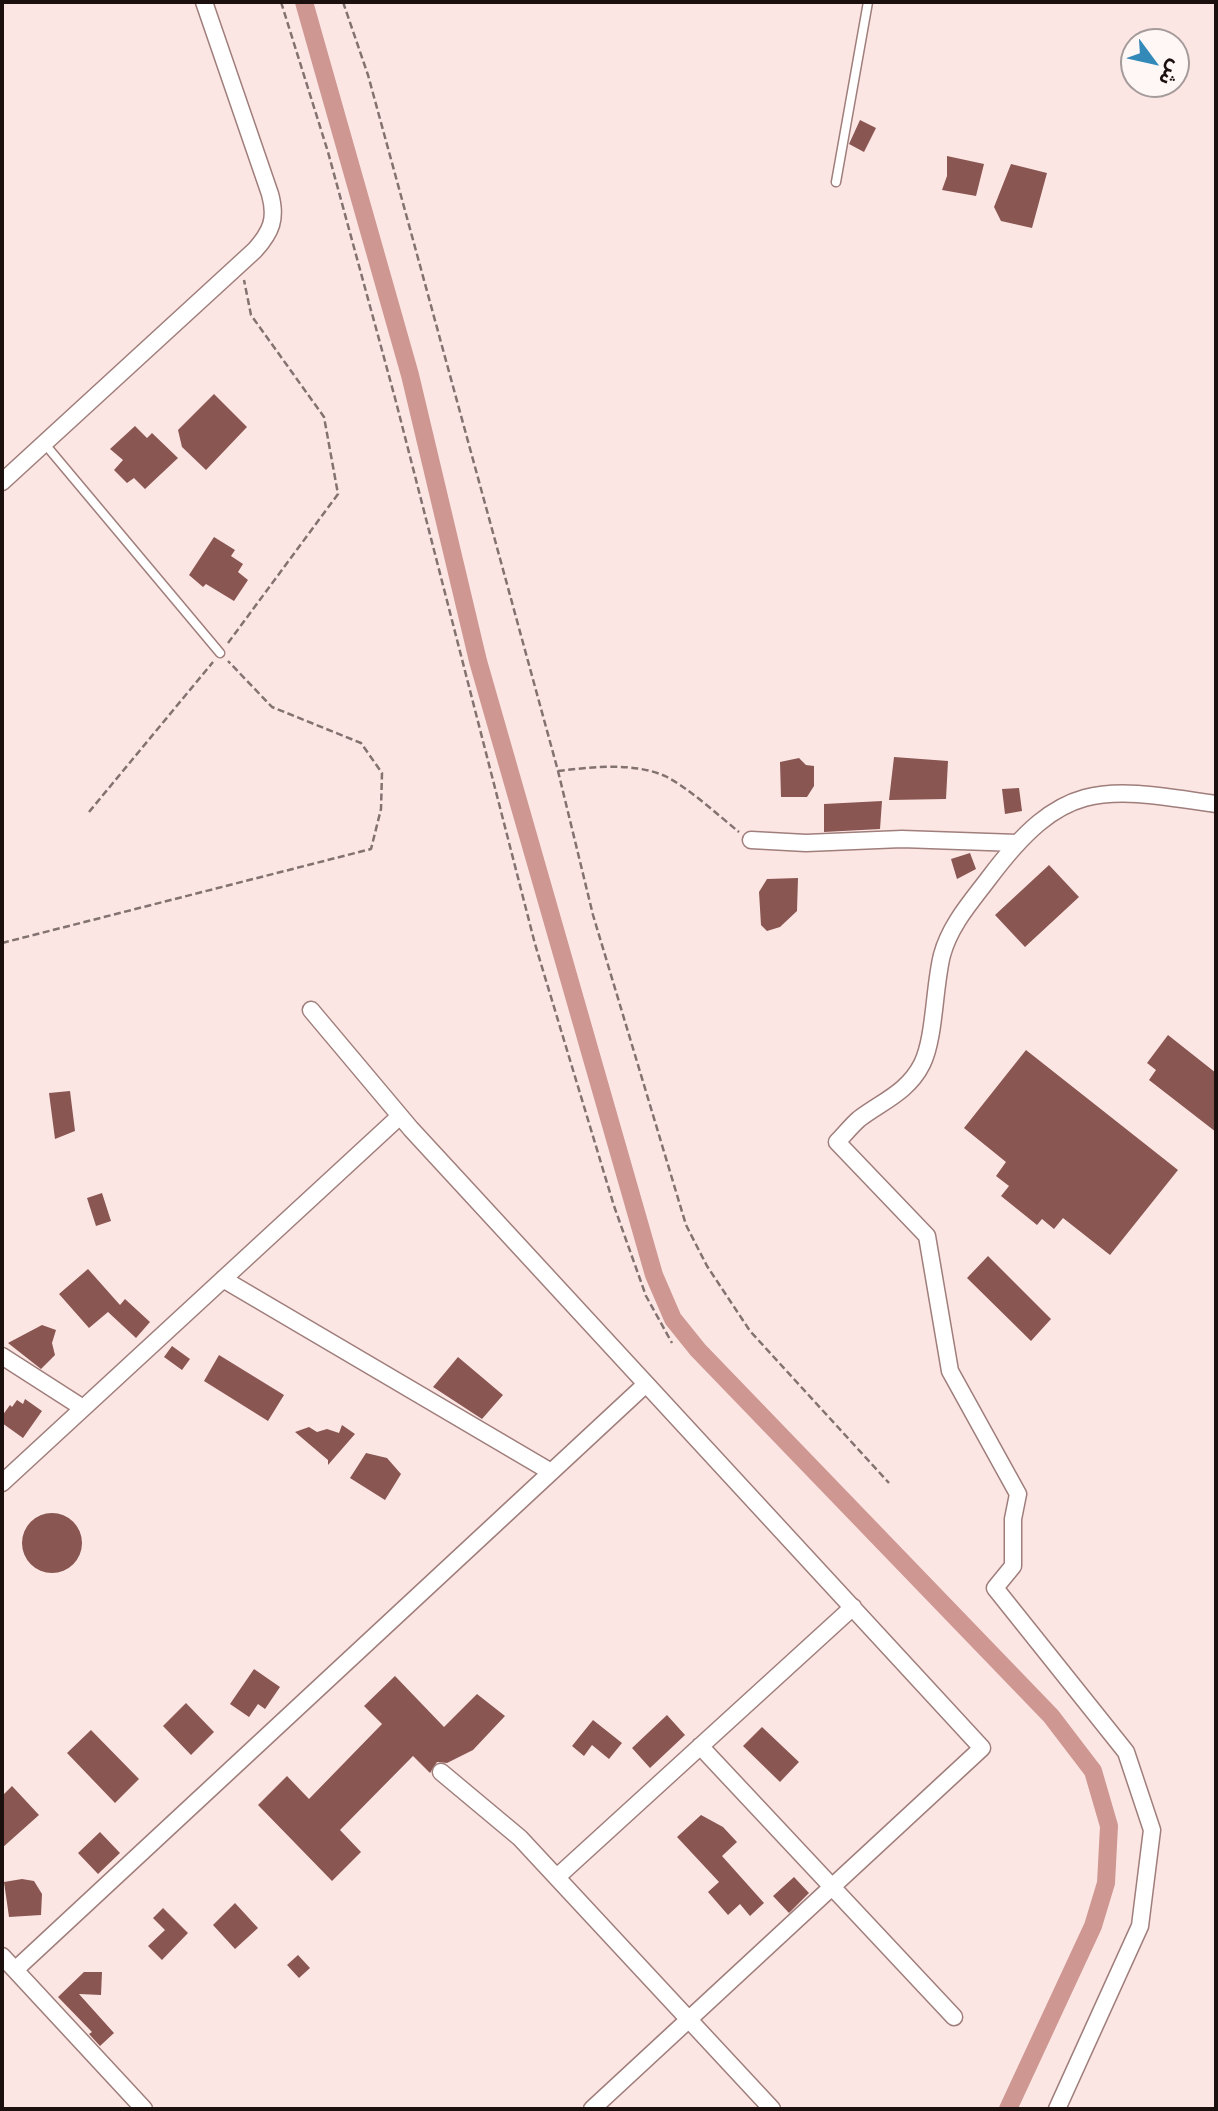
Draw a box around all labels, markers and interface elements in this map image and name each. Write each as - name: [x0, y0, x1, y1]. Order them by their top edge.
- north arrow: [1120, 28, 1190, 98]
- text: ش: [1155, 56, 1188, 91]

